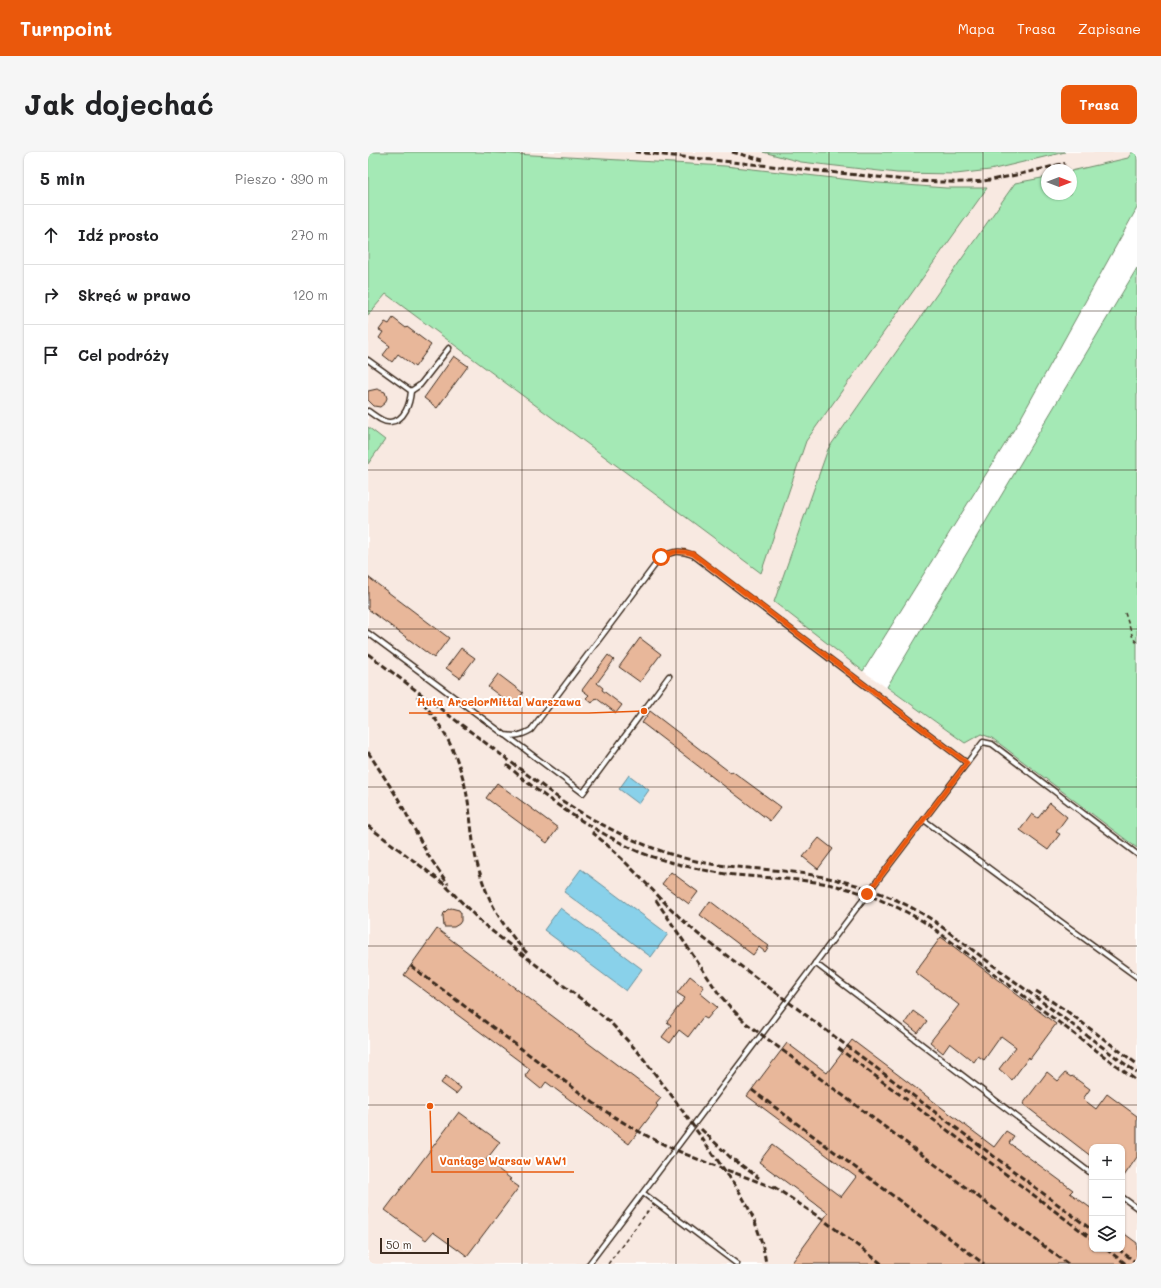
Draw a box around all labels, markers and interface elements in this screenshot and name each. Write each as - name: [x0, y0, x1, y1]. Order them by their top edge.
- text: Turnpoint: [20, 16, 112, 41]
- text: Mapa: [958, 19, 995, 38]
- text: Trasa: [1017, 19, 1056, 38]
- text: Zapisane: [1078, 19, 1141, 38]
- button: Trasa: [1061, 85, 1137, 124]
- text: Jak dojechać: [24, 86, 214, 122]
- north arrow: [1041, 164, 1077, 200]
- text: 5 min: [40, 167, 85, 189]
- text: Pieszo · 390 m: [235, 170, 328, 187]
- icon: ahead: [40, 224, 62, 246]
- text: Idź prosto: [78, 225, 159, 245]
- text: 270 m: [291, 226, 328, 243]
- icon: right: [40, 284, 62, 306]
- text: Skręć w prawo: [78, 285, 191, 305]
- text: 120 m: [292, 286, 328, 303]
- icon: arrive: [40, 344, 62, 366]
- text: Cel podróży: [78, 345, 169, 365]
- route start: [652, 548, 670, 566]
- callout: Huta ArcelorMittal Warszawa: [409, 690, 589, 713]
- text: Huta ArcelorMittal Warszawa: [417, 694, 581, 709]
- route end: [858, 885, 876, 903]
- map controls: [1089, 1144, 1125, 1252]
- button: +: [1089, 1144, 1125, 1180]
- callout: Vantage Warsaw WAW1: [432, 1149, 574, 1172]
- text: Vantage Warsaw WAW1: [440, 1153, 566, 1168]
- button: −: [1089, 1180, 1125, 1216]
- button: layers: [1089, 1216, 1125, 1252]
- scale bar: [380, 1236, 449, 1255]
- text: 50 m: [386, 1237, 412, 1252]

